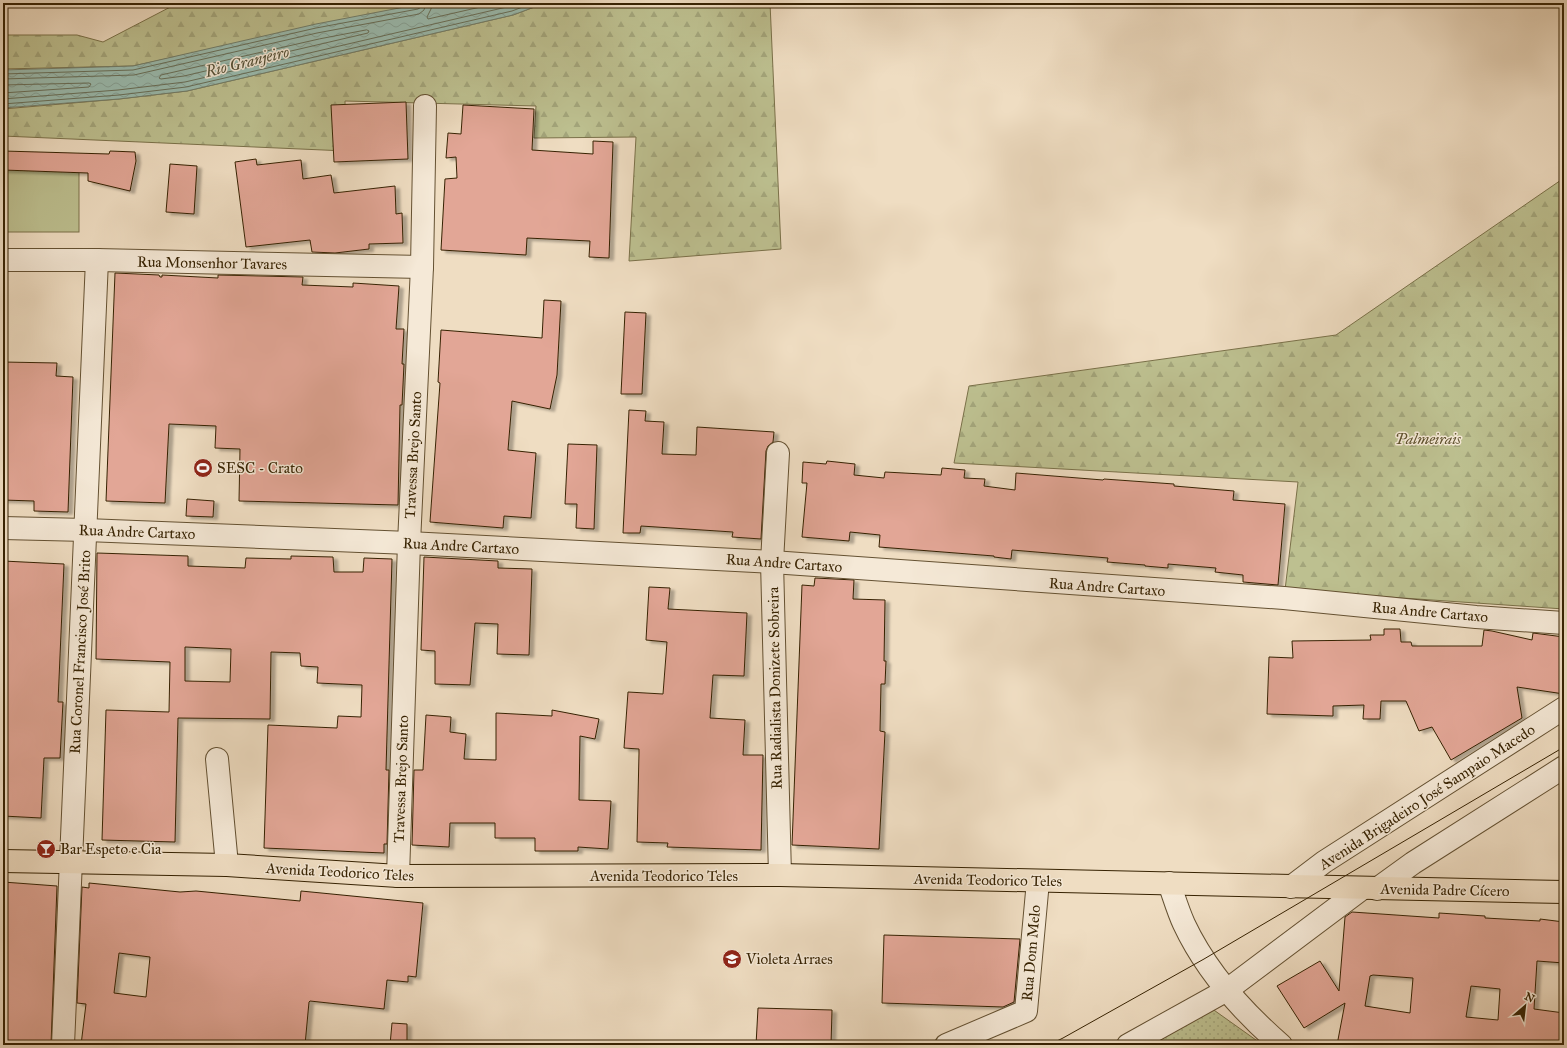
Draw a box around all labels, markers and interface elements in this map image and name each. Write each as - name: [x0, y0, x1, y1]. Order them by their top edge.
- water label: Rio Granjeiro: [202, 42, 291, 82]
- street label: Rua Monsenhor Tavares: [137, 253, 287, 273]
- street label: Travessa Brejo Santo: [401, 390, 425, 519]
- park label: Palmeirais: [1395, 430, 1462, 448]
- sports icon: SESC - Crato: [192, 457, 214, 479]
- place label: SESC - Crato: [217, 459, 303, 477]
- street label: Rua Andre Cartaxo: [78, 521, 196, 543]
- street label: Rua Andre Cartaxo: [402, 534, 520, 558]
- street label: Rua Coronel Francisco José Brito: [66, 549, 95, 755]
- street label: Rua Andre Cartaxo: [725, 550, 843, 576]
- street label: Rua Andre Cartaxo: [1048, 574, 1166, 600]
- street label: Rua Radialista Donizete Sobreira: [764, 586, 786, 789]
- street label: Rua Andre Cartaxo: [1371, 598, 1489, 626]
- street label: Travessa Brejo Santo: [390, 715, 412, 843]
- street label: Avenida Brigadeiro José Sampaio Macedo: [1315, 720, 1539, 875]
- bar icon: Bar Espeto e Cia: [35, 838, 57, 860]
- place label: Bar Espeto e Cia: [60, 840, 162, 858]
- street label: Avenida Teodorico Teles: [265, 859, 414, 885]
- street label: Avenida Teodorico Teles: [589, 867, 738, 885]
- street label: Avenida Teodorico Teles: [913, 870, 1062, 890]
- street label: Avenida Padre Cícero: [1379, 880, 1510, 900]
- street label: Rua Dom Melo: [1018, 904, 1044, 1002]
- school or university icon: Violeta Arraes: [721, 948, 743, 970]
- place label: Violeta Arraes: [745, 950, 833, 968]
- north arrow: [1505, 986, 1545, 1026]
- text: N: [1522, 990, 1537, 1006]

